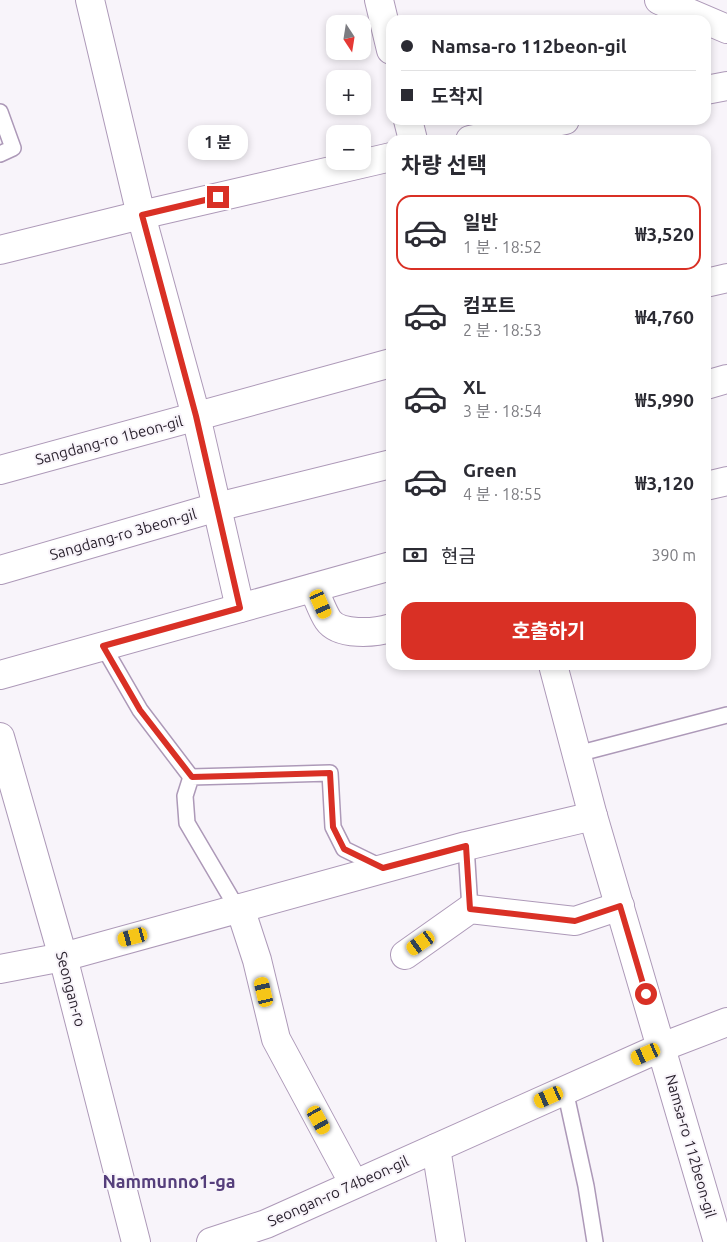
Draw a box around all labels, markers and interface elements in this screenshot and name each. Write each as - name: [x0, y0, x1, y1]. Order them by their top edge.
- north arrow: [326, 15, 371, 60]
- map controls: [326, 15, 371, 170]
- text: Namsa-ro 112beon-gil: [431, 35, 627, 57]
- button: +: [326, 70, 371, 115]
- text: 도착지: [431, 85, 483, 107]
- callout: 1 분: [188, 124, 248, 160]
- button: −: [326, 125, 371, 170]
- text: 1 분: [204, 133, 232, 151]
- text: 차량 선택: [401, 152, 487, 177]
- route end: [207, 186, 229, 208]
- icon: car: [403, 210, 448, 255]
- text: 일반: [463, 211, 498, 233]
- text: ₩3,520: [635, 223, 694, 245]
- text: 1 분 · 18:52: [463, 238, 542, 256]
- icon: car: [403, 293, 448, 338]
- text: 컴포트: [463, 294, 515, 316]
- text: ₩4,760: [635, 306, 694, 328]
- text: 2 분 · 18:53: [463, 321, 542, 339]
- icon: car: [403, 376, 448, 421]
- text: XL: [463, 376, 486, 398]
- text: ₩5,990: [635, 389, 694, 411]
- text: 3 분 · 18:54: [463, 402, 542, 420]
- street label: Sangdang-ro 1beon-gil: [33, 412, 185, 468]
- icon: car: [403, 459, 448, 504]
- text: Green: [463, 459, 517, 481]
- text: ₩3,120: [635, 472, 694, 494]
- text: 4 분 · 18:55: [463, 485, 542, 503]
- street label: Sangdang-ro 3beon-gil: [48, 505, 198, 563]
- icon: cash: [401, 541, 429, 569]
- text: 현금: [441, 545, 476, 567]
- text: 390 m: [651, 546, 696, 564]
- car: [308, 587, 333, 621]
- button: 호출하기: [401, 602, 696, 660]
- car: [116, 926, 149, 948]
- car: [404, 928, 437, 958]
- street label: Seongan-ro: [53, 950, 89, 1028]
- car: [253, 976, 274, 1008]
- route start: [635, 983, 657, 1005]
- car: [629, 1041, 662, 1067]
- street label: Namsa-ro 112beon-gil: [662, 1072, 720, 1220]
- car: [532, 1084, 565, 1110]
- car: [305, 1103, 332, 1137]
- street label: Seongan-ro 74beon-gil: [265, 1152, 411, 1230]
- district label: Nammunno1-ga: [102, 1171, 236, 1191]

